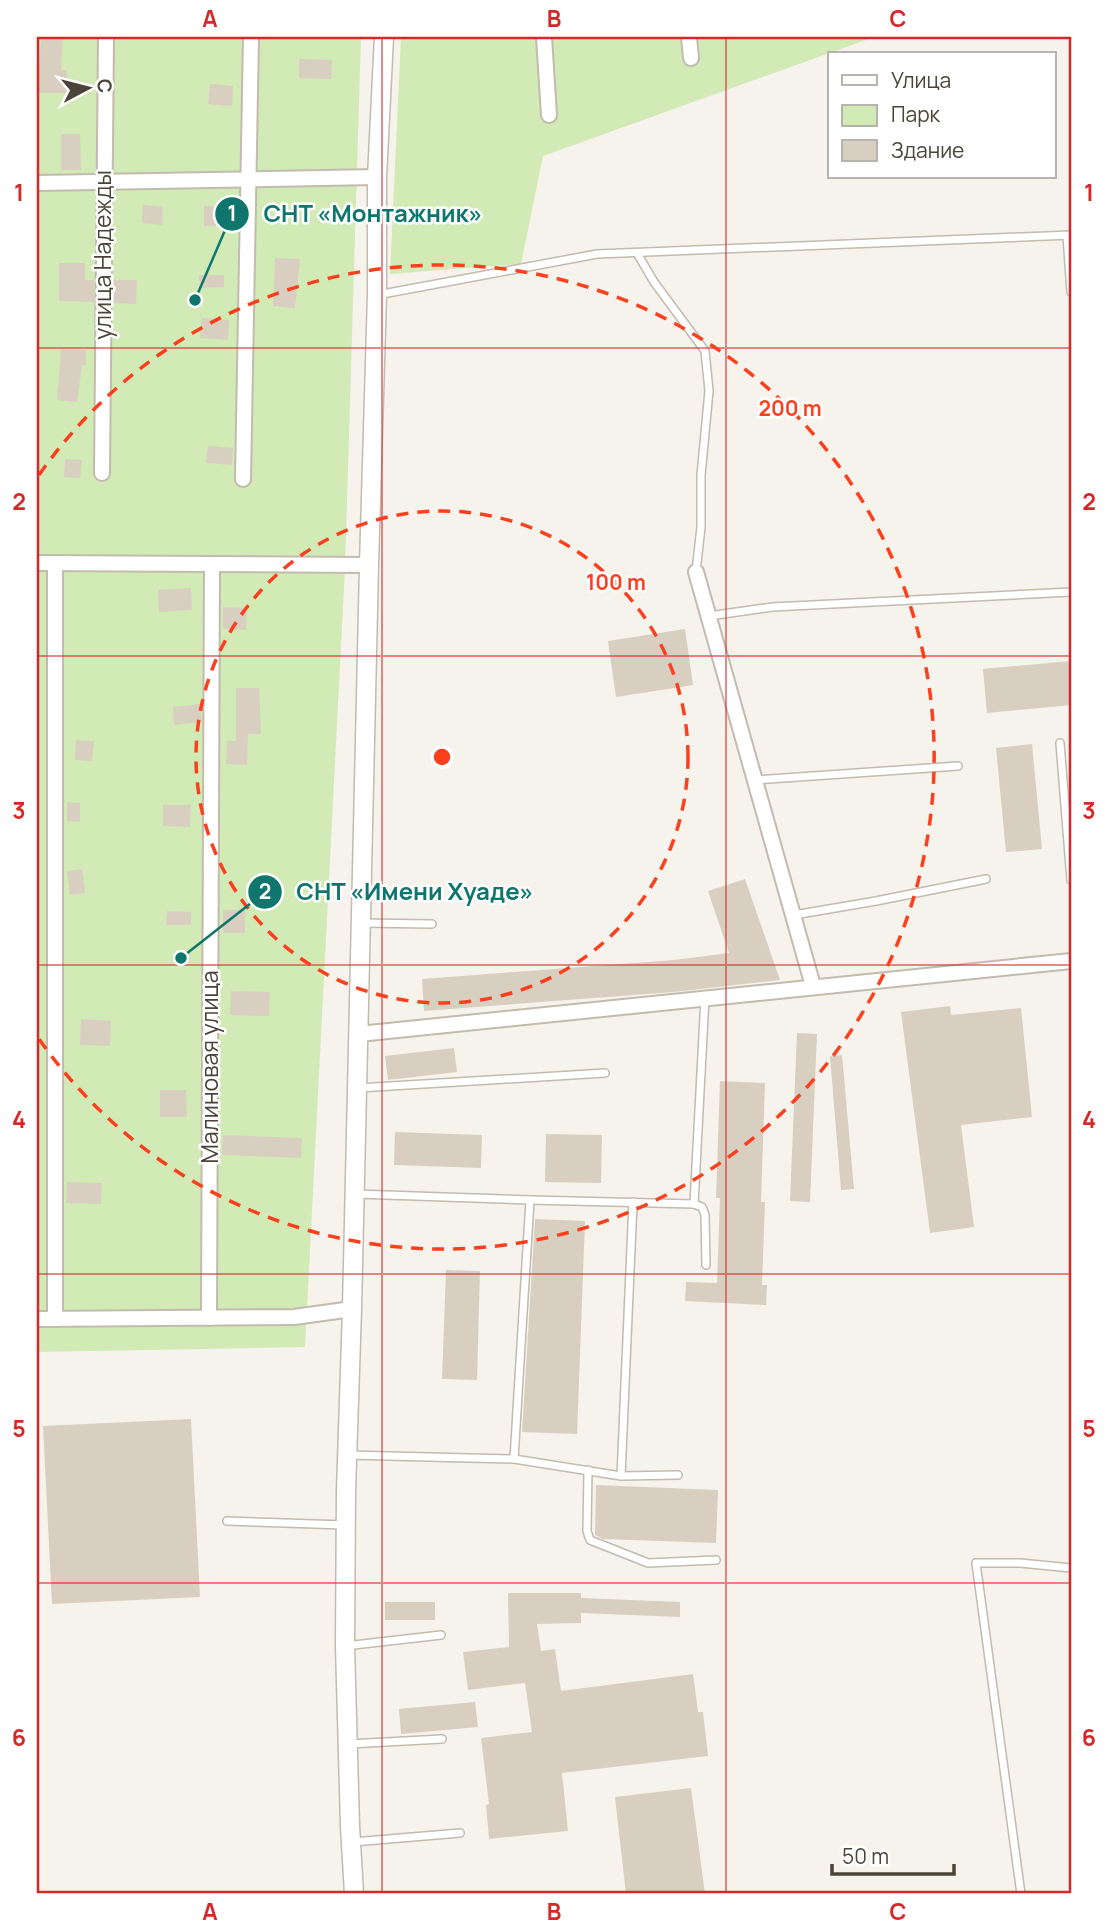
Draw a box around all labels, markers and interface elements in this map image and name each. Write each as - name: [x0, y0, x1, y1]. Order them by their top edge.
- text: A: [202, 2, 218, 34]
- text: B: [547, 2, 561, 34]
- text: C: [890, 2, 907, 34]
- north arrow: [52, 52, 122, 122]
- legend: [828, 52, 1056, 178]
- text: Улица: [891, 66, 951, 94]
- text: С: [91, 77, 119, 94]
- text: Парк: [891, 100, 941, 128]
- text: Здание: [891, 136, 964, 164]
- street label: улица Надежды: [86, 170, 118, 340]
- text: 1: [14, 176, 24, 208]
- text: 1: [1084, 176, 1094, 208]
- callout: СНТ «Монтажник»: [214, 191, 497, 236]
- text: СНТ «Монтажник»: [263, 196, 483, 229]
- text: 1: [227, 199, 237, 227]
- text: 200 m: [758, 394, 822, 422]
- text: 2: [12, 485, 26, 517]
- text: 2: [1082, 485, 1096, 517]
- text: 100 m: [586, 568, 646, 596]
- centre of rings: [430, 745, 454, 769]
- text: 3: [12, 794, 26, 826]
- text: 3: [1082, 794, 1096, 826]
- callout: СНТ «Имени Хуаде»: [247, 869, 548, 914]
- text: СНТ «Имени Хуаде»: [296, 874, 534, 907]
- text: 2: [259, 877, 271, 905]
- street label: Малиновая улица: [193, 970, 225, 1164]
- text: 4: [12, 1103, 26, 1135]
- text: 4: [1082, 1103, 1096, 1135]
- text: 5: [12, 1412, 26, 1444]
- text: 5: [1082, 1412, 1096, 1444]
- text: 6: [12, 1721, 26, 1753]
- text: 6: [1082, 1721, 1096, 1753]
- scale bar: [832, 1833, 954, 1877]
- text: 50 m: [842, 1842, 889, 1870]
- text: A: [202, 1895, 218, 1927]
- text: B: [547, 1895, 561, 1927]
- text: C: [890, 1895, 907, 1927]

